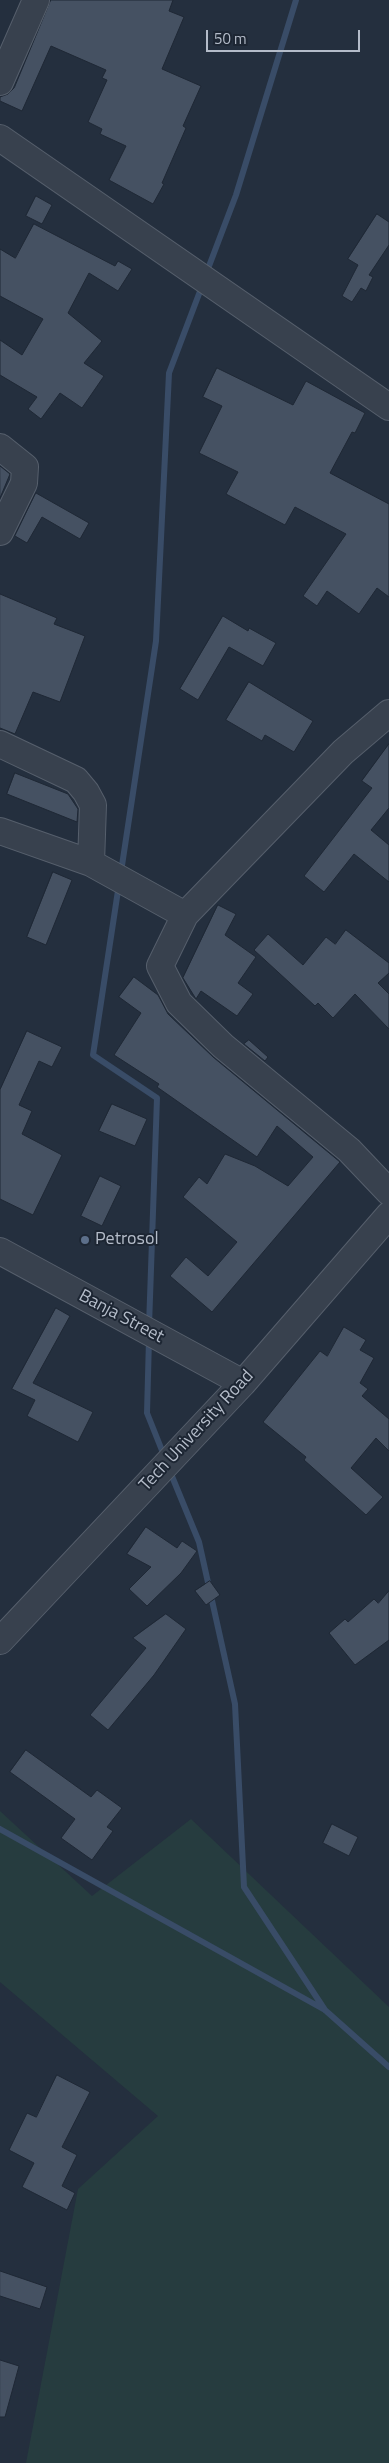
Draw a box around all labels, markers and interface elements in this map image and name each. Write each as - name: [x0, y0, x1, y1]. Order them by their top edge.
- scale bar: [209, 20, 363, 52]
- text: 50 m: [214, 27, 247, 50]
- place label: Petrosol: [95, 1229, 159, 1251]
- marker: Petrosol: [79, 1234, 91, 1246]
- street label: Banja Street: [75, 1286, 167, 1348]
- street label: Tech University Road: [135, 1366, 259, 1496]

